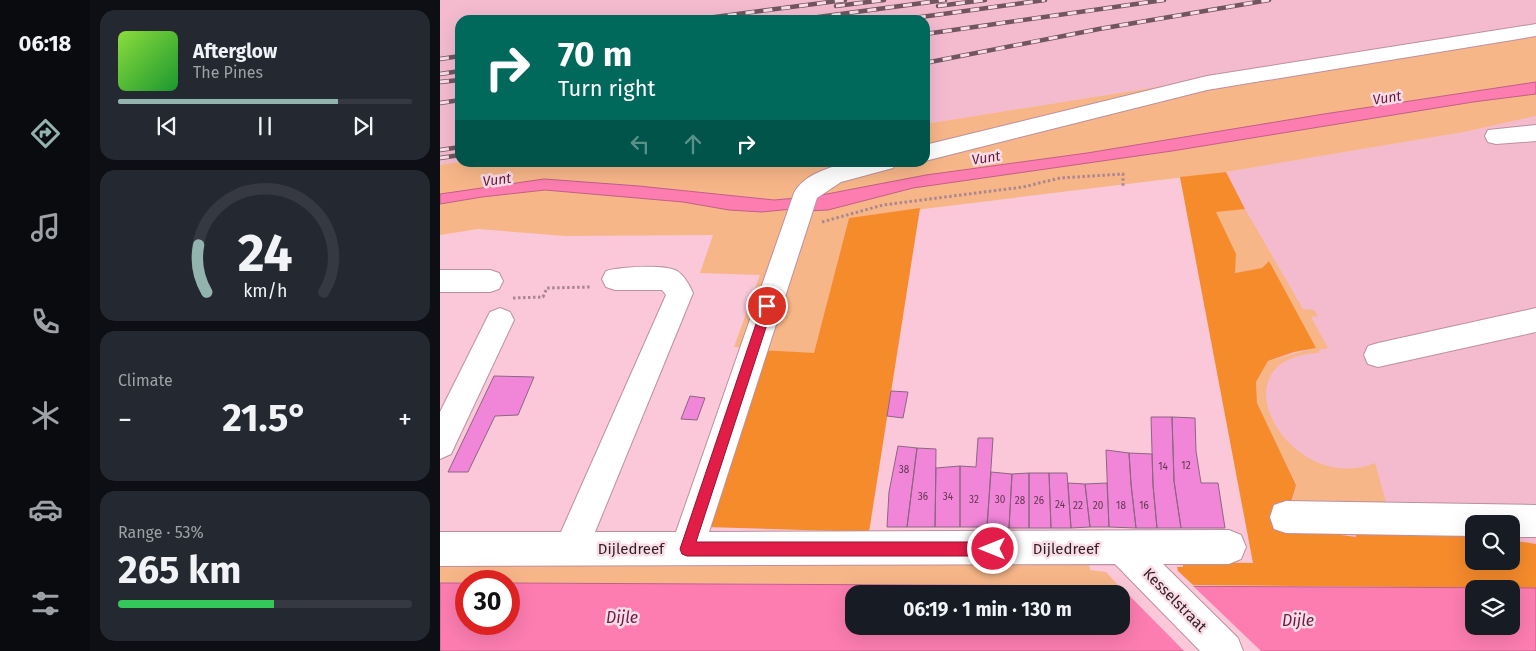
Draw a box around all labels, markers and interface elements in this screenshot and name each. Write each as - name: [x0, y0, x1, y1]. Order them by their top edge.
- text: 06:18: [19, 30, 71, 57]
- text: 70 m: [558, 33, 632, 75]
- icon: right: [475, 35, 540, 100]
- text: Afterglow: [193, 40, 277, 63]
- text: The Pines: [193, 63, 263, 82]
- text: Turn right: [558, 75, 655, 102]
- water label: Vunt: [1372, 87, 1402, 109]
- icon: previous: [153, 112, 181, 140]
- icon: pause: [251, 112, 279, 140]
- icon: next: [349, 112, 377, 140]
- icon: directions: [28, 116, 63, 151]
- icon: left: [626, 130, 654, 158]
- icon: ahead: [679, 130, 707, 158]
- icon: right: [732, 130, 760, 158]
- water label: Vunt: [971, 147, 1001, 169]
- water label: Vunt: [482, 170, 512, 190]
- icon: music: [28, 210, 63, 245]
- text: 24: [238, 222, 292, 285]
- text: km/h: [243, 280, 287, 302]
- pin: [746, 285, 788, 327]
- icon: arrive: [753, 292, 781, 320]
- icon: phone: [28, 304, 63, 339]
- text: Climate: [118, 371, 173, 390]
- text: 21.5°: [222, 395, 308, 441]
- icon: climate: [28, 398, 63, 433]
- text: −: [118, 403, 132, 436]
- text: +: [398, 403, 412, 436]
- house number: 12: [1181, 460, 1191, 472]
- house number: 14: [1158, 461, 1169, 473]
- house number: 38: [899, 464, 910, 476]
- house number: 36: [918, 491, 928, 503]
- house number: 34: [943, 491, 954, 503]
- icon: car: [28, 492, 63, 527]
- house number: 32: [969, 494, 979, 506]
- house number: 30: [995, 494, 1006, 506]
- house number: 28: [1015, 495, 1026, 507]
- house number: 26: [1034, 495, 1044, 507]
- house number: 24: [1055, 499, 1066, 511]
- house number: 22: [1073, 500, 1083, 512]
- house number: 20: [1093, 500, 1104, 512]
- house number: 18: [1116, 500, 1126, 512]
- house number: 16: [1139, 500, 1149, 512]
- map controls: [1465, 515, 1520, 635]
- button: search: [1465, 515, 1520, 570]
- position arrow: [966, 522, 1018, 574]
- text: Range · 53%: [118, 523, 204, 542]
- street label: Dijledreef: [598, 540, 665, 558]
- street label: Dijledreef: [1033, 540, 1100, 558]
- text: 265 km: [118, 547, 241, 593]
- street label: Kesselstraat: [1139, 564, 1211, 636]
- speed limit sign: 30: [455, 570, 520, 635]
- button: layers: [1465, 580, 1520, 635]
- icon: filters: [28, 586, 63, 621]
- text: 06:19 · 1 min · 130 m: [903, 598, 1072, 621]
- water label: Dijle: [606, 608, 638, 627]
- water label: Dijle: [1282, 611, 1314, 630]

